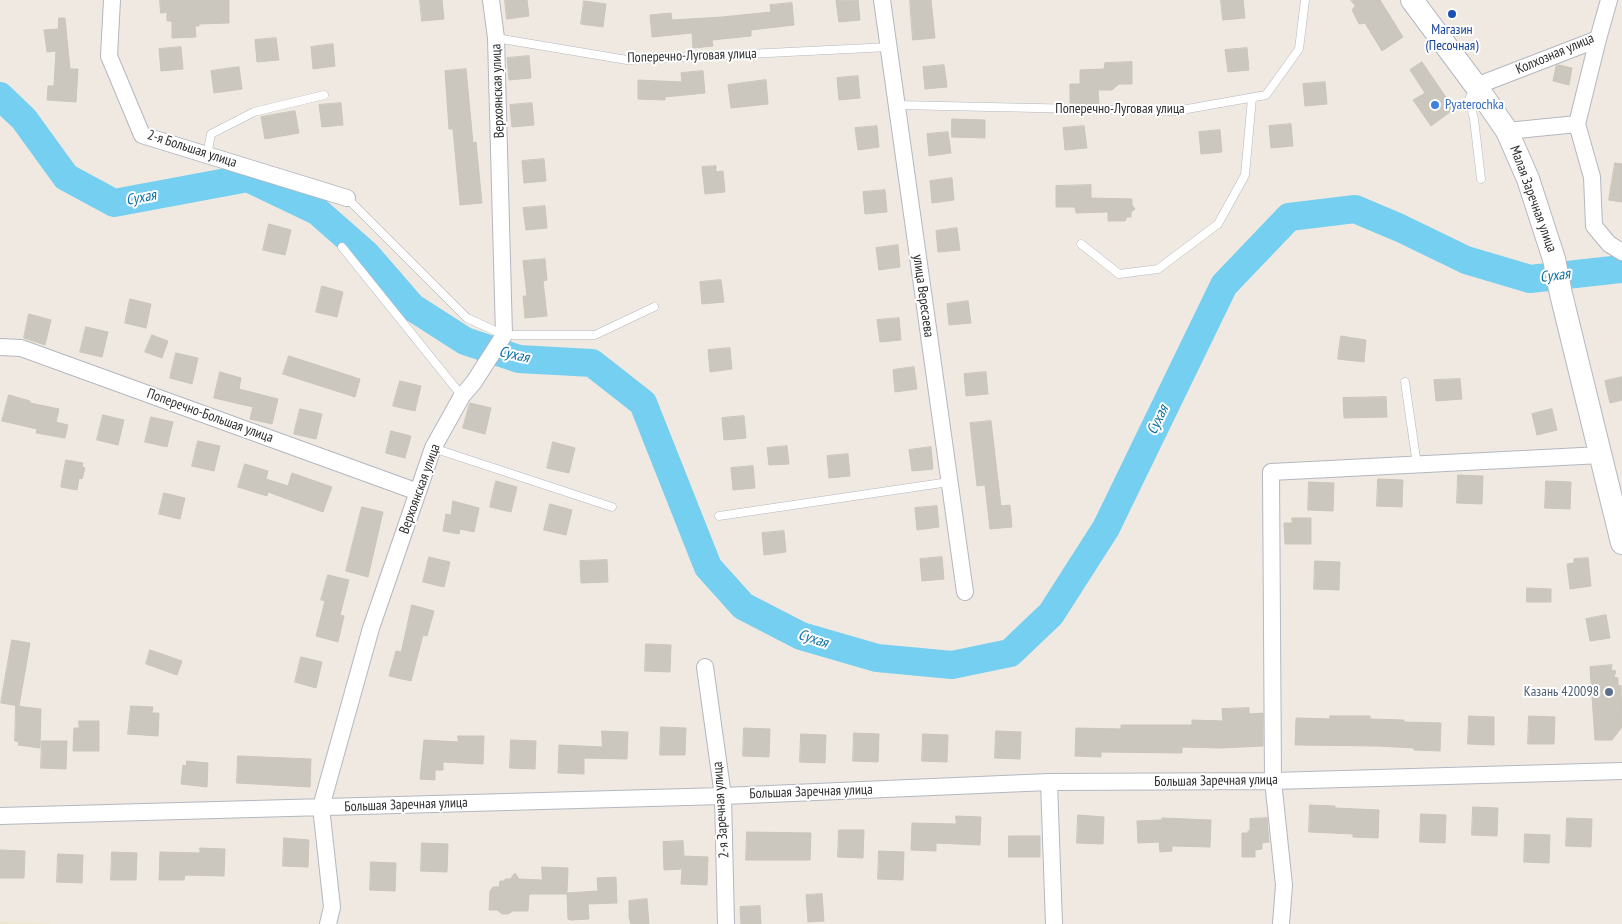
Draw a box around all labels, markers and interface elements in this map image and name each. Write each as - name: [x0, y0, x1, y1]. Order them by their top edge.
- marker: Магазин (Песочная): [1446, 8, 1458, 20]
- place label: Магазин (Песочная): [1426, 22, 1478, 54]
- street label: Колхозная улица: [1513, 30, 1597, 78]
- street label: Верхоянская улица: [488, 44, 508, 138]
- street label: Поперечно-Луговая улица: [627, 45, 757, 67]
- place label: Pyaterochka: [1445, 97, 1504, 113]
- marker: Pyaterochka: [1429, 99, 1441, 111]
- street label: Поперечно-Луговая улица: [1055, 101, 1185, 117]
- street label: 2-я Большая улица: [145, 127, 239, 171]
- street label: Малая Заречная улица: [1506, 143, 1560, 255]
- water label: Сухая: [124, 186, 158, 210]
- street label: улица Вересаева: [909, 254, 937, 338]
- water label: Сухая: [1539, 265, 1571, 287]
- water label: Сухая: [497, 343, 531, 367]
- street label: Поперечно-Большая улица: [145, 385, 275, 447]
- water label: Сухая: [1143, 402, 1173, 438]
- street label: Верхоянская улица: [396, 442, 444, 536]
- water label: Сухая: [796, 626, 830, 652]
- place label: Казань 420098: [1524, 684, 1599, 700]
- marker: Казань 420098: [1603, 686, 1615, 698]
- street label: 2-я Заречная улица: [709, 761, 733, 859]
- street label: Большая Заречная улица: [1154, 772, 1278, 790]
- street label: Большая Заречная улица: [749, 781, 873, 803]
- street label: Большая Заречная улица: [344, 794, 468, 816]

